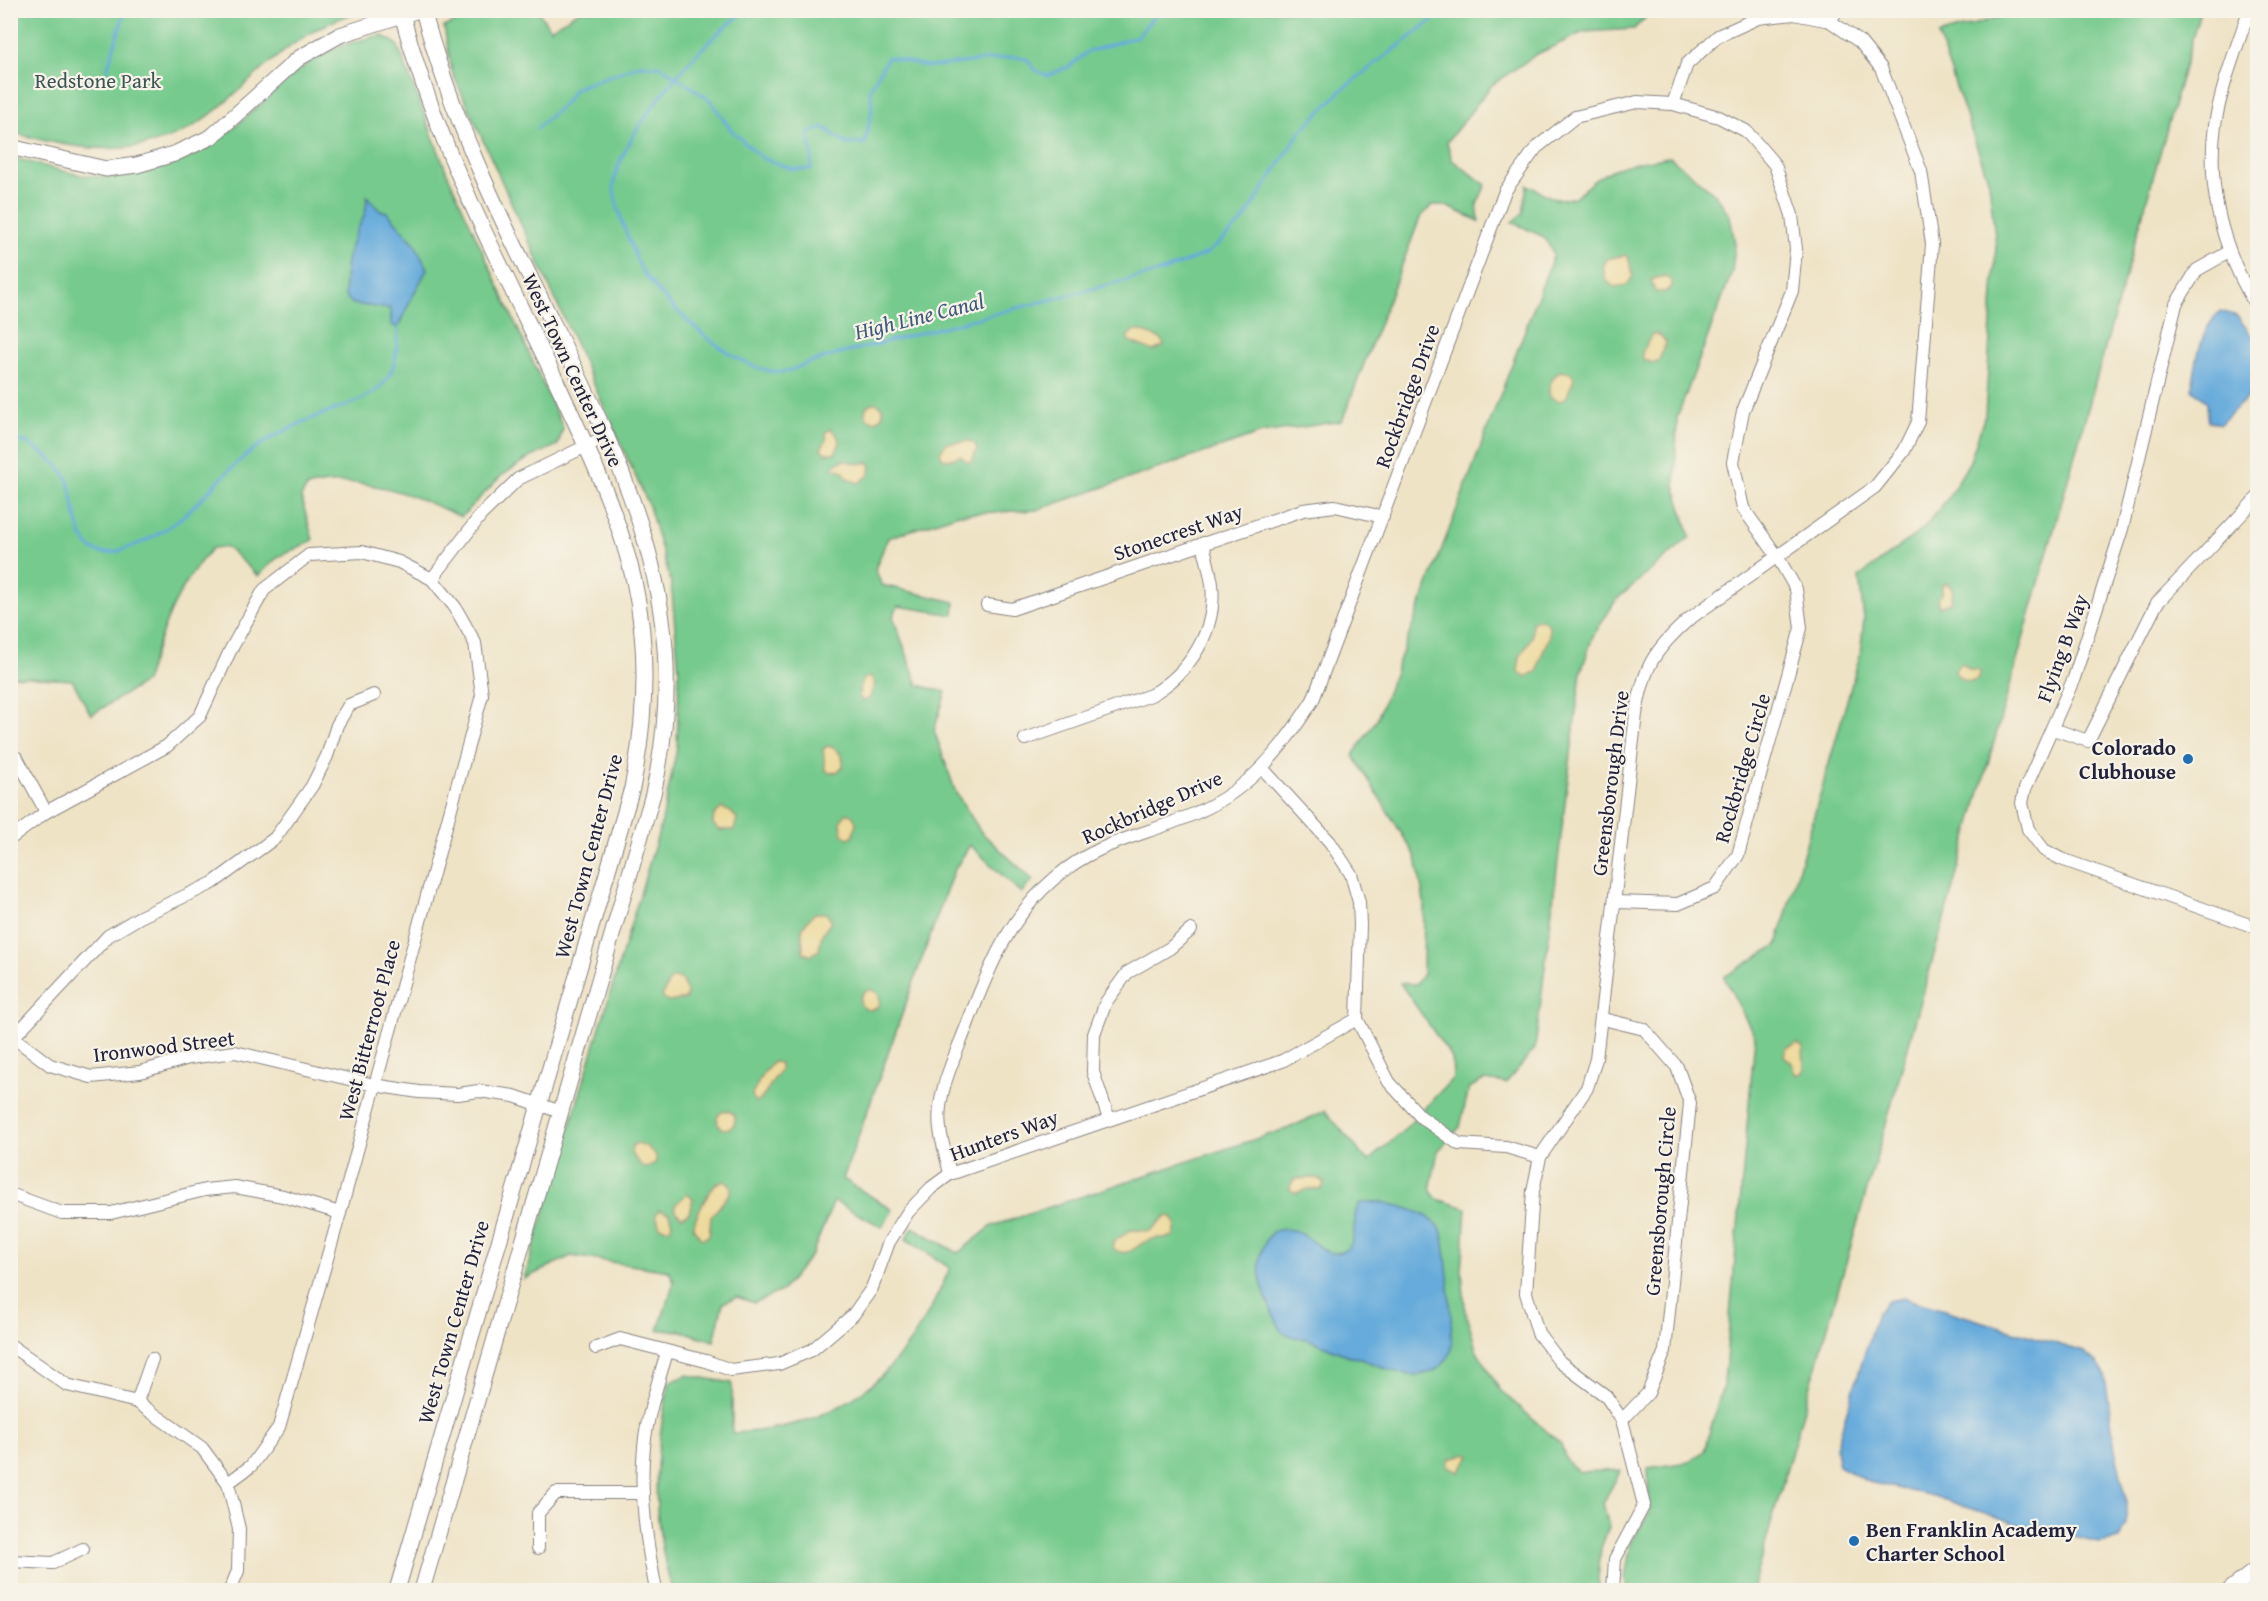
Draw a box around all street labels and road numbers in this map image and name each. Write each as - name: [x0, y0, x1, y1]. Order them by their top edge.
- street label: West Town Center Drive: [514, 268, 632, 472]
- street label: Rockbridge Drive: [1367, 320, 1447, 472]
- street label: Stonecrest Way: [1109, 495, 1248, 569]
- street label: Flying B Way: [2028, 589, 2096, 707]
- street label: Greensborough Drive: [1583, 688, 1637, 877]
- street label: Rockbridge Circle: [1706, 689, 1778, 846]
- street label: West Town Center Drive: [546, 750, 630, 962]
- street label: Rockbridge Drive: [1077, 762, 1227, 852]
- street label: West Bitterroot Place: [330, 936, 408, 1124]
- street label: Ironwood Street: [91, 1022, 237, 1070]
- street label: Hunters Way: [945, 1101, 1063, 1169]
- street label: Greensborough Circle: [1636, 1105, 1684, 1297]
- street label: West Town Center Drive: [409, 1216, 497, 1428]

